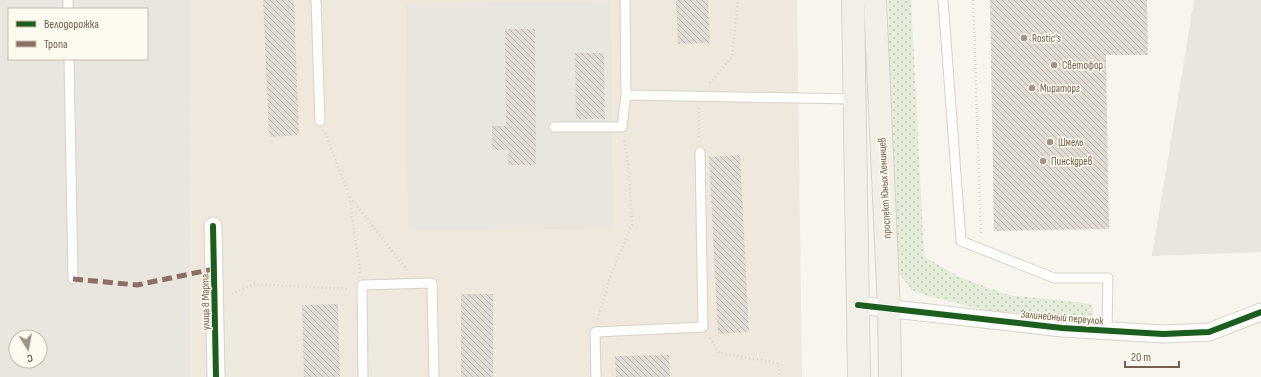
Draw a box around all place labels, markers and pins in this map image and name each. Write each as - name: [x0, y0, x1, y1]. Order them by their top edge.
- place label: Rostic's: [1032, 32, 1061, 45]
- marker: Rostic's: [1019, 33, 1029, 43]
- place label: Светофор: [1062, 59, 1103, 72]
- marker: Светофор: [1049, 60, 1059, 70]
- place label: Мираторг: [1040, 82, 1080, 95]
- marker: Мираторг: [1027, 83, 1037, 93]
- place label: Шмель: [1058, 136, 1084, 149]
- marker: Шмель: [1045, 137, 1055, 147]
- place label: Пинскдрев: [1051, 155, 1093, 168]
- marker: Пинскдрев: [1038, 156, 1048, 166]

